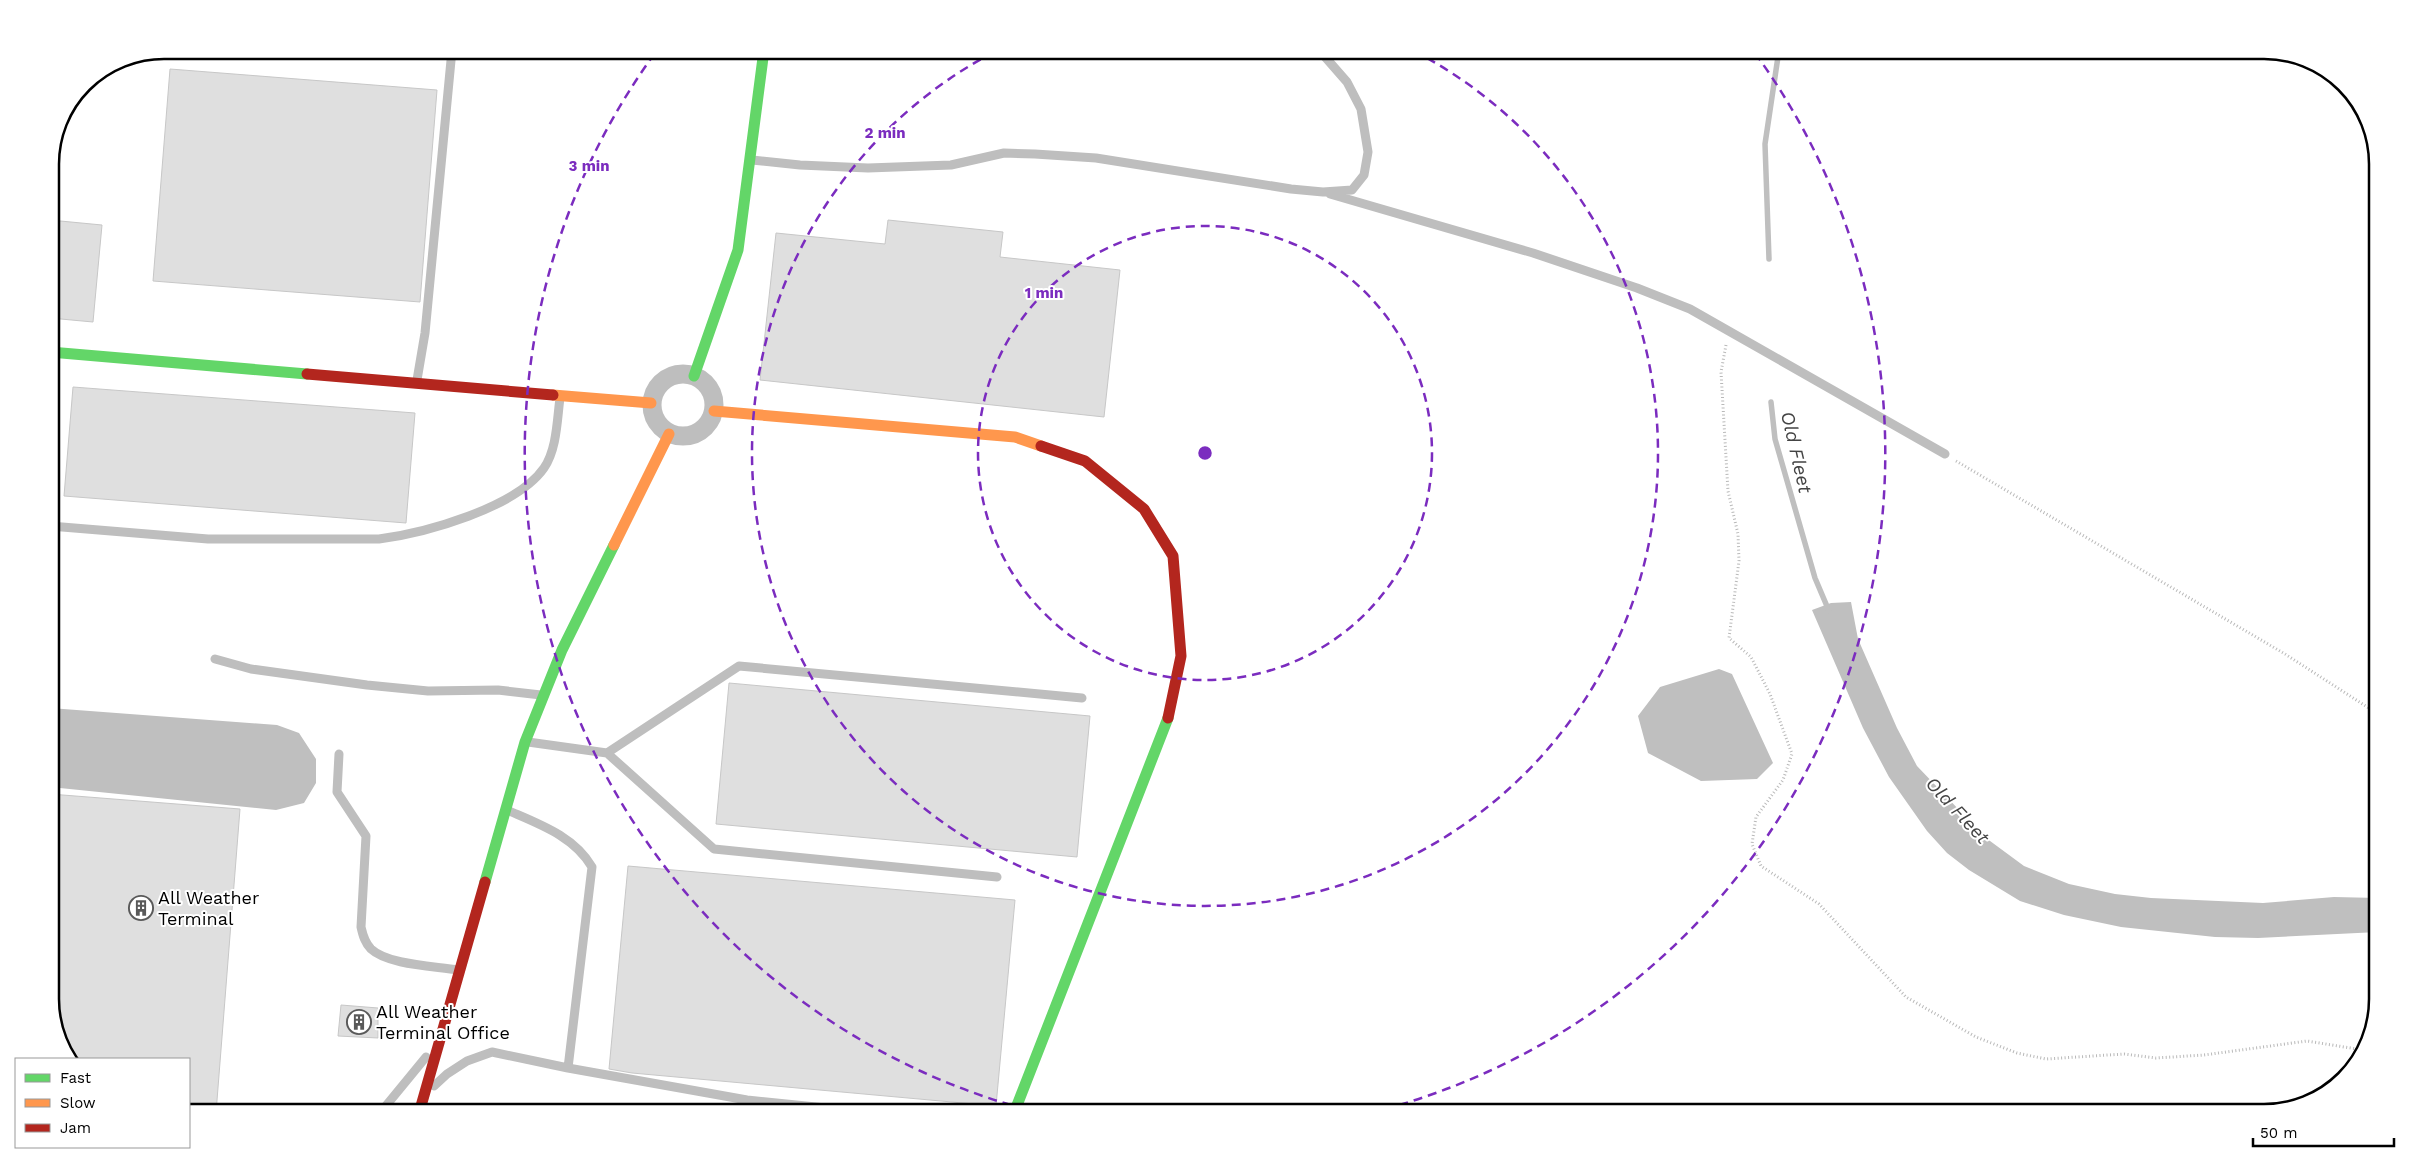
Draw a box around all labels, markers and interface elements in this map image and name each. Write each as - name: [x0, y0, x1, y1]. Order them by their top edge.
- text: 2 min: [864, 124, 906, 142]
- text: 3 min: [569, 157, 609, 175]
- text: 1 min: [1025, 284, 1063, 302]
- water label: Old Fleet: [1776, 409, 1817, 496]
- centre of rings: [1196, 444, 1214, 462]
- water label: Old Fleet: [1921, 772, 1995, 849]
- place label: All Weather Terminal: [158, 887, 259, 929]
- building icon: All Weather Terminal: [128, 895, 154, 921]
- place label: All Weather Terminal Office: [376, 1001, 510, 1043]
- building icon: All Weather Terminal Office: [346, 1009, 372, 1035]
- legend: [15, 1058, 190, 1148]
- text: Fast: [60, 1069, 92, 1087]
- text: Slow: [60, 1094, 96, 1112]
- scale bar: [2253, 1116, 2394, 1148]
- text: Jam: [60, 1119, 91, 1137]
- text: 50 m: [2260, 1124, 2297, 1142]

